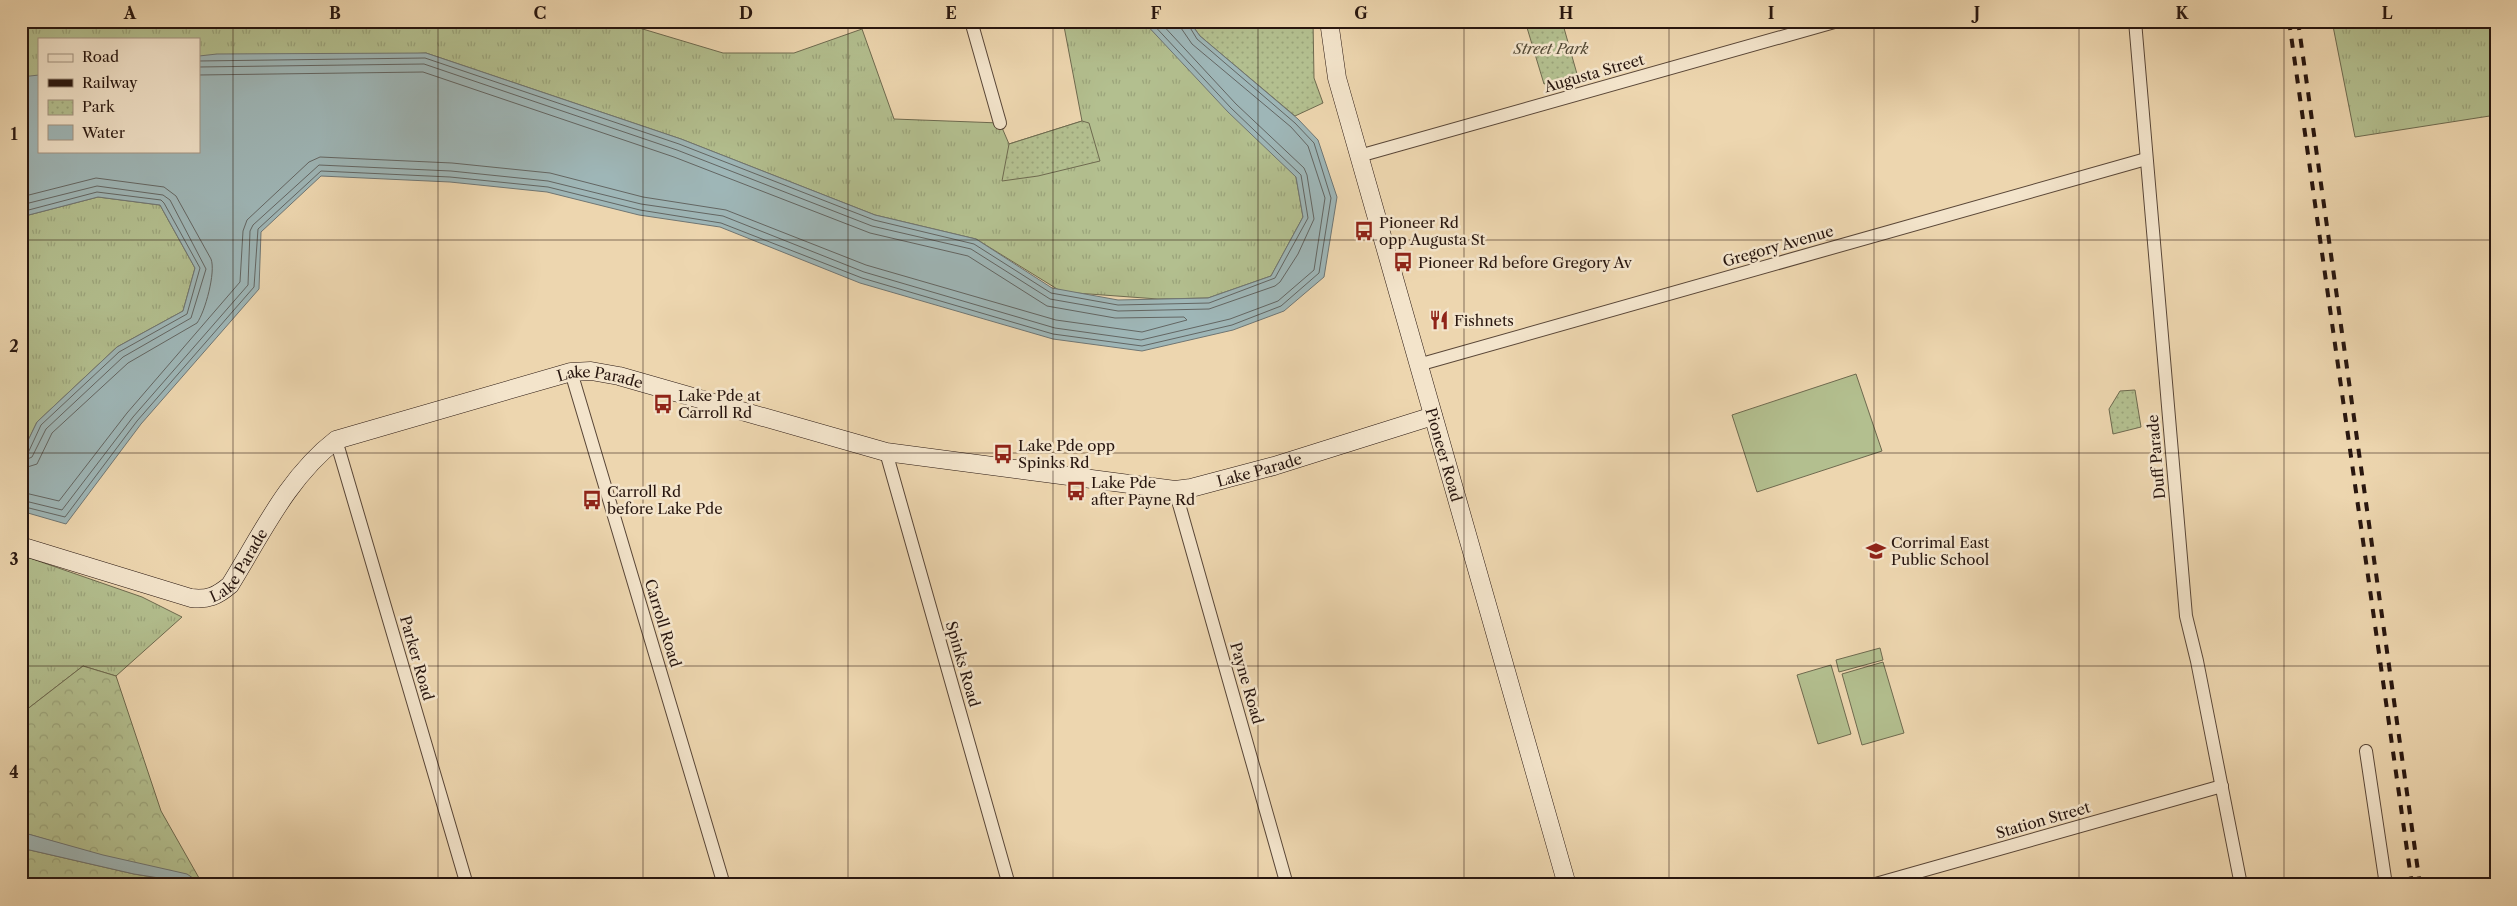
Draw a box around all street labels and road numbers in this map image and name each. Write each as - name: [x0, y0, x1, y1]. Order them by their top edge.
- street label: Augusta Street: [1541, 49, 1647, 97]
- street label: Gregory Avenue: [1720, 221, 1836, 271]
- street label: Lake Parade: [554, 362, 645, 392]
- street label: Pioneer Road: [1422, 405, 1467, 504]
- street label: Duff Parade: [2143, 414, 2169, 500]
- street label: Lake Parade: [1214, 448, 1304, 490]
- street label: Lake Parade: [206, 525, 271, 606]
- street label: Carroll Road: [641, 577, 685, 669]
- street label: Parker Road: [396, 613, 438, 703]
- street label: Spinks Road: [942, 619, 984, 709]
- street label: Payne Road: [1226, 640, 1268, 726]
- street label: Station Street: [1994, 797, 2093, 843]

